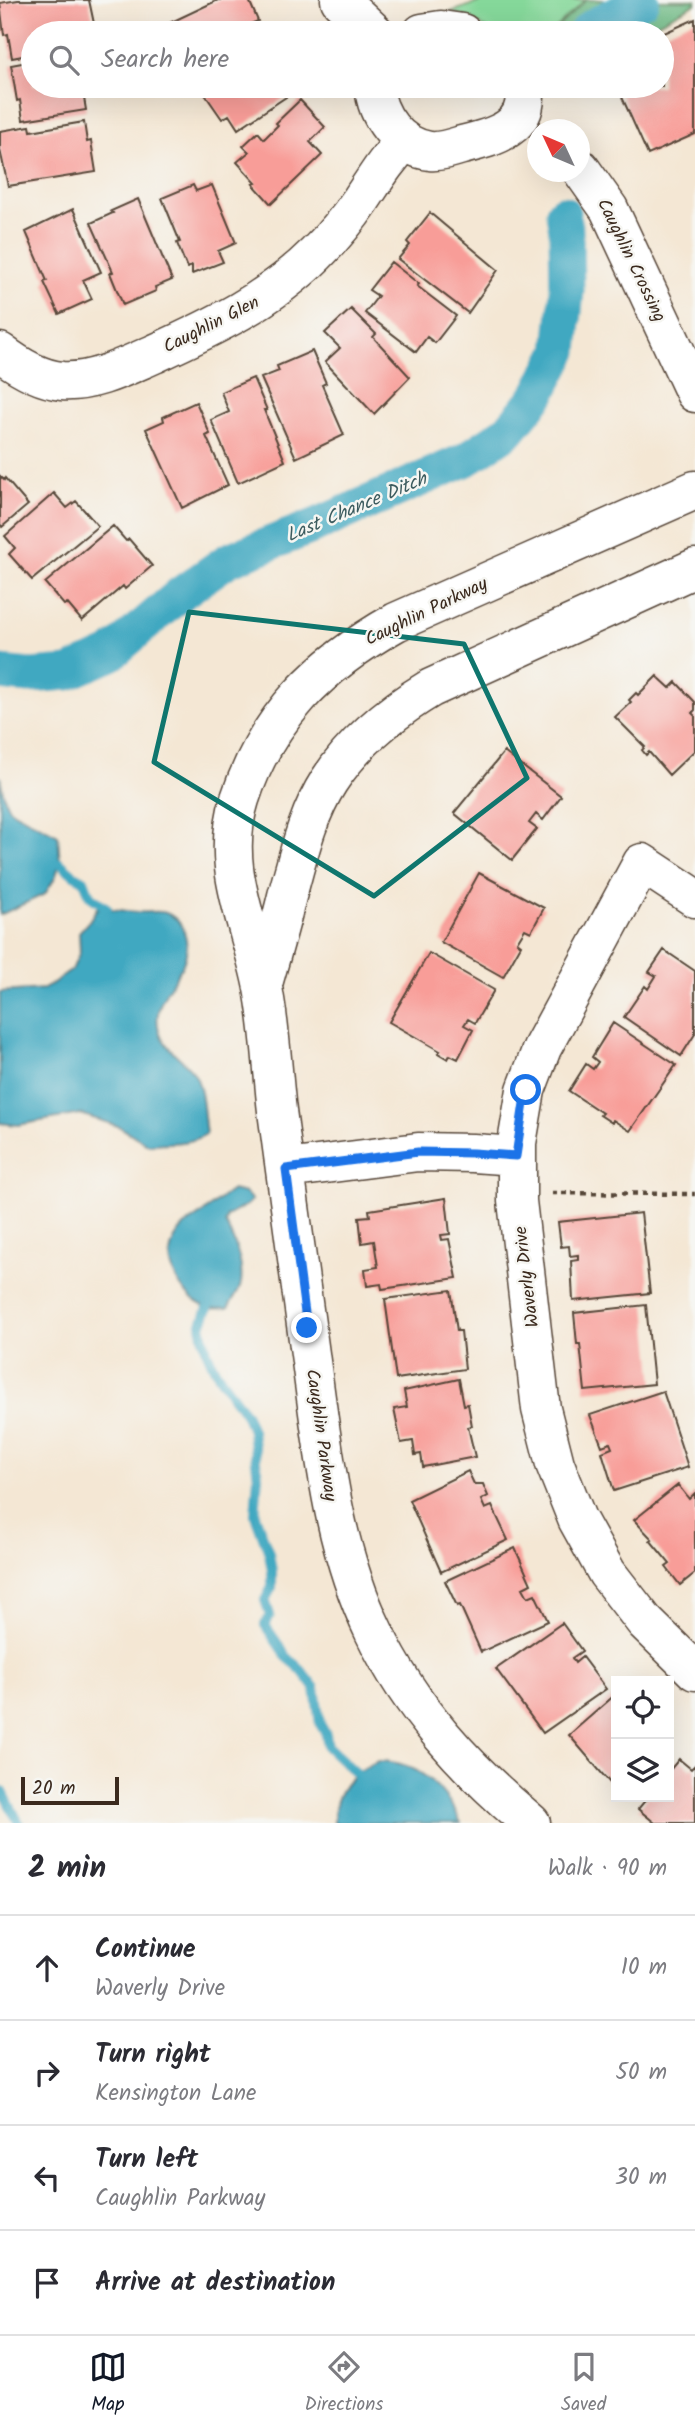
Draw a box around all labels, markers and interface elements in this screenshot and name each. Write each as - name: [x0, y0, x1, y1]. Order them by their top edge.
- search box: [21, 21, 674, 98]
- text: Search here: [101, 39, 229, 81]
- icon: search: [45, 41, 83, 79]
- north arrow: [527, 119, 590, 182]
- street label: Caughlin Crossing: [588, 194, 673, 327]
- street label: Caughlin Glen: [158, 289, 265, 362]
- water label: Last Chance Ditch: [282, 464, 434, 551]
- street label: Caughlin Parkway: [360, 570, 493, 655]
- route start: [510, 1074, 541, 1105]
- street label: Waverly Drive: [507, 1225, 548, 1329]
- route end: [291, 1312, 322, 1343]
- street label: Caughlin Parkway: [297, 1367, 344, 1504]
- map controls: [611, 1676, 674, 1802]
- button: locate: [611, 1676, 674, 1739]
- button: layers: [611, 1739, 674, 1802]
- scale bar: [21, 1774, 119, 1806]
- text: 20 m: [32, 1774, 75, 1804]
- text: 2 min: [28, 1845, 106, 1893]
- text: Walk · 90 m: [548, 1851, 667, 1887]
- text: Continue: [95, 1929, 196, 1971]
- icon: ahead: [28, 1949, 66, 1987]
- text: 10 m: [621, 1950, 667, 1986]
- text: Waverly Drive: [95, 1971, 225, 2007]
- text: Turn right: [95, 2034, 211, 2076]
- icon: right: [28, 2054, 66, 2092]
- text: 50 m: [616, 2055, 667, 2091]
- text: Kensington Lane: [95, 2076, 256, 2112]
- text: Turn left: [95, 2139, 198, 2181]
- icon: left: [28, 2159, 66, 2197]
- text: 30 m: [615, 2160, 667, 2196]
- text: Caughlin Parkway: [95, 2181, 265, 2217]
- text: Arrive at destination: [95, 2262, 335, 2304]
- icon: arrive: [28, 2264, 66, 2302]
- tab: Map: [89, 2348, 127, 2420]
- tab: Directions: [305, 2348, 383, 2420]
- tab: Saved: [561, 2348, 606, 2420]

